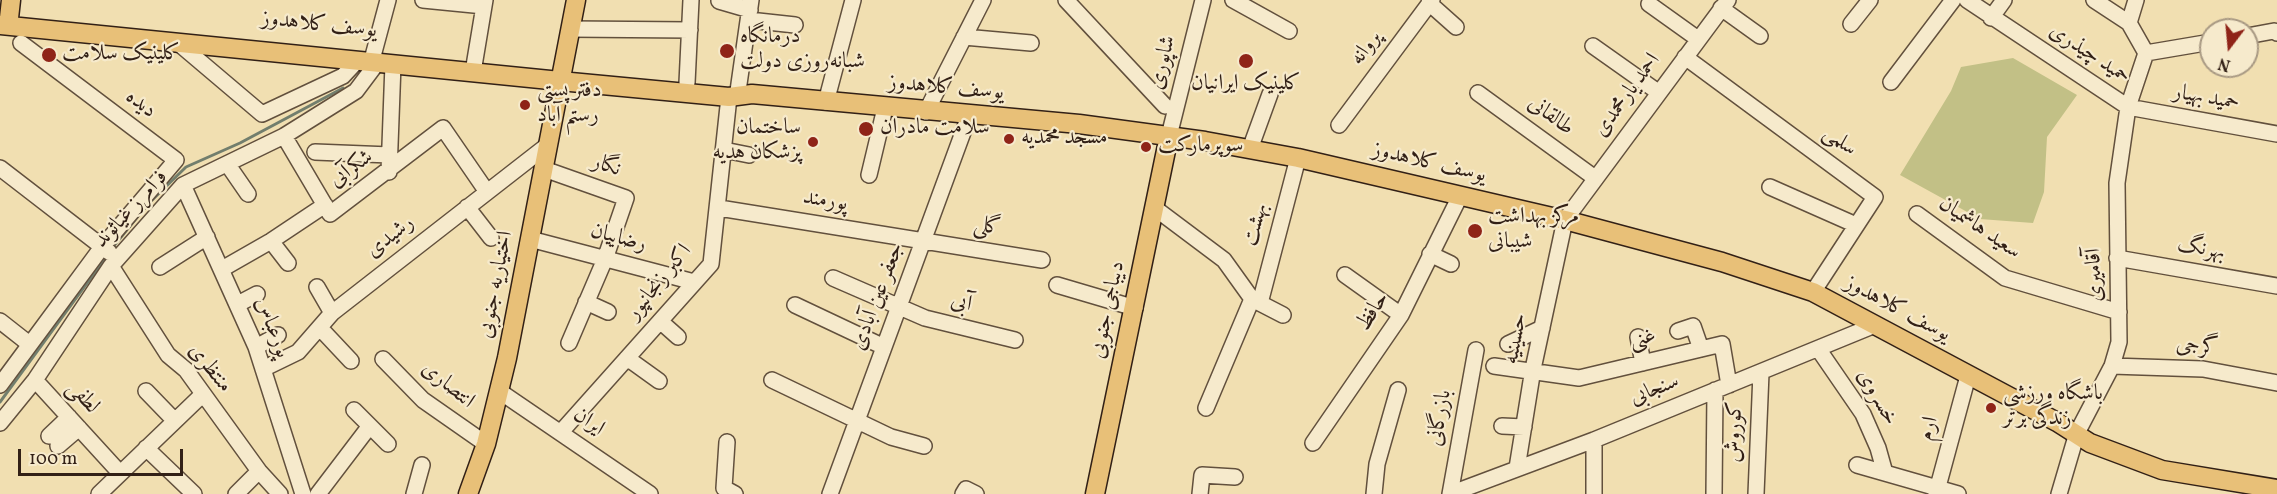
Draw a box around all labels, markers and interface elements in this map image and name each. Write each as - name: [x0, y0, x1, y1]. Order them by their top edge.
- street label: یوسف کلاهدوز: [260, 7, 378, 45]
- north arrow: [2199, 18, 2259, 78]
- street label: حمید چیذری: [2043, 19, 2135, 91]
- place label: درمانگاه شبانه‌روزی دولت: [740, 25, 865, 76]
- street label: پروانه: [1345, 26, 1389, 72]
- street label: شاپوری: [1145, 33, 1183, 93]
- place label: کلینیک سلامت: [62, 42, 180, 68]
- marker: درمانگاه شبانه‌روزی دولت: [718, 42, 736, 60]
- marker: کلینیک سلامت: [40, 46, 58, 64]
- street label: احمد یارمحمدی: [1589, 49, 1667, 143]
- text: N: [2216, 51, 2233, 76]
- marker: کلینیک ایرانیان: [1237, 52, 1255, 70]
- street label: یوسف کلاهدوز: [887, 71, 1005, 107]
- place label: کلینیک ایرانیان: [1191, 72, 1301, 98]
- place label: دفتر پستی رستم آباد: [537, 79, 602, 130]
- street label: حمید بهیار: [2171, 80, 2241, 118]
- street label: دیده: [119, 85, 161, 125]
- street label: طالقانی: [1522, 91, 1578, 143]
- marker: دفتر پستی رستم آباد: [518, 98, 532, 112]
- place label: ساختمان پزشکان هدیه: [712, 116, 801, 168]
- place label: سلامت مادران: [880, 116, 990, 142]
- marker: سلامت مادران: [857, 120, 875, 138]
- street label: سلمی: [1817, 121, 1861, 163]
- place label: مسجد محمدیه: [1021, 126, 1108, 152]
- marker: مسجد محمدیه: [1002, 132, 1016, 146]
- place label: سوپرمارکت: [1158, 134, 1243, 160]
- marker: ساختمان پزشکان هدیه: [806, 135, 820, 149]
- street label: یوسف کلاهدوز: [1369, 138, 1489, 190]
- marker: سوپرمارکت: [1139, 140, 1153, 154]
- street label: شکرآبی: [325, 145, 379, 195]
- street label: نگار: [588, 150, 624, 184]
- street label: فرامرز غیاثوند: [89, 166, 175, 254]
- street label: پورمند: [801, 185, 849, 219]
- street label: سعید هاشمیان: [1933, 192, 2025, 266]
- street label: بهشت: [1239, 201, 1275, 249]
- place label: مرکز بهداشت شیبانی: [1488, 205, 1579, 256]
- street label: رشیدی: [362, 211, 420, 265]
- street label: گلی: [971, 213, 1003, 243]
- street label: رضاییان: [587, 219, 649, 259]
- marker: مرکز بهداشت شیبانی: [1466, 222, 1484, 240]
- street label: اختیاریه جنوبی: [474, 229, 520, 341]
- street label: بهرنگ: [2175, 233, 2227, 267]
- street label: جعفر عین آبادی: [846, 239, 912, 355]
- street label: اکبر زنجانپور: [621, 240, 699, 326]
- street label: آقامیری: [2082, 248, 2110, 302]
- street label: دیباجی جنوبی: [1086, 259, 1132, 361]
- street label: یوسف کلاهدوز: [1840, 271, 1954, 349]
- street label: حافظ: [1352, 287, 1396, 337]
- street label: آبی: [948, 289, 974, 319]
- street label: پورعباس: [247, 294, 295, 362]
- street label: حسینیه: [1499, 311, 1535, 367]
- street label: غنی: [1627, 324, 1659, 356]
- street label: گرجی: [2175, 333, 2219, 363]
- street label: منتظری: [181, 339, 237, 399]
- street label: انتصاری: [415, 357, 479, 415]
- street label: خسروی: [1849, 365, 1903, 431]
- street label: سنجابی: [1627, 369, 1683, 413]
- street label: لطفی: [60, 376, 104, 420]
- place label: باشگاه ورزشی زندگی برتر: [2003, 382, 2103, 434]
- street label: بازرگانی: [1423, 388, 1459, 448]
- street label: کوروش: [1722, 401, 1750, 463]
- marker: باشگاه ورزشی زندگی برتر: [1984, 401, 1998, 415]
- street label: ایران: [567, 403, 609, 443]
- street label: ارم: [1914, 414, 1946, 444]
- scale bar: [21, 437, 186, 475]
- text: 100 m: [29, 447, 78, 472]

